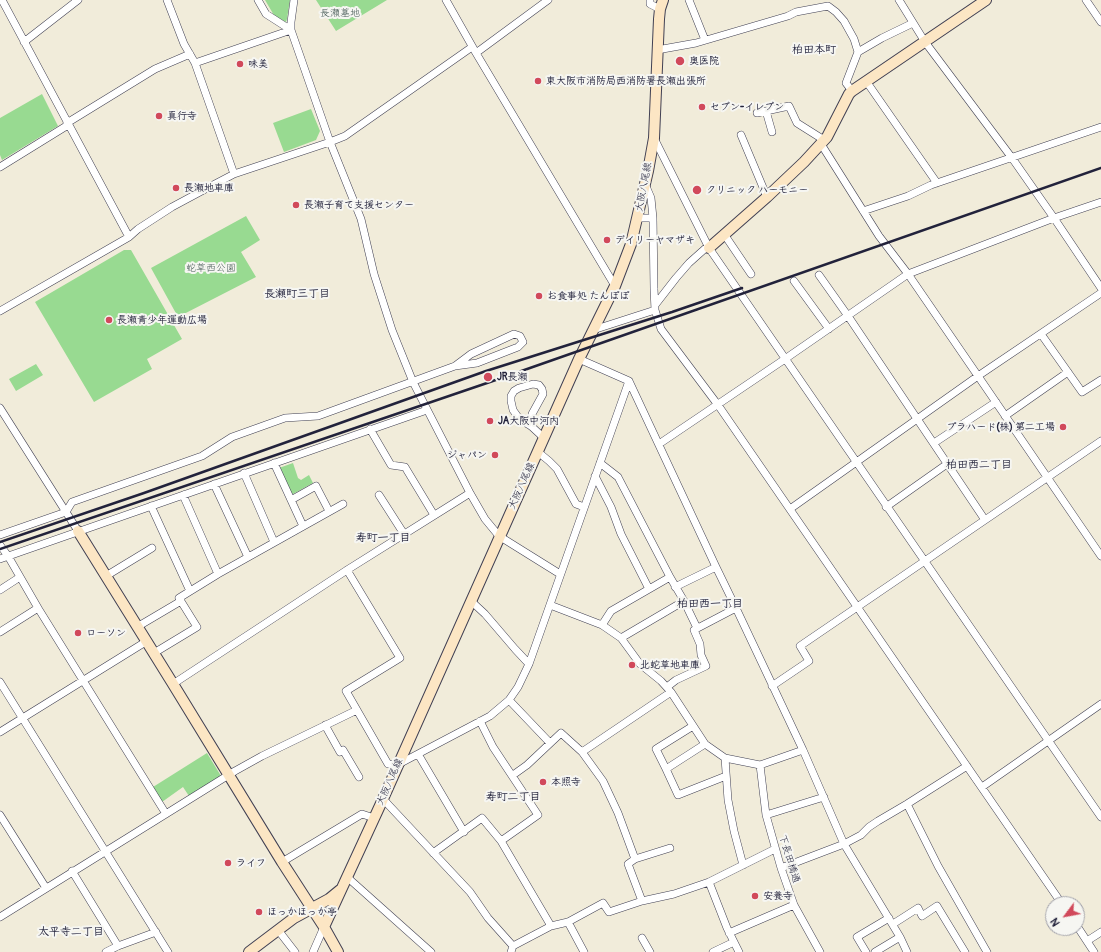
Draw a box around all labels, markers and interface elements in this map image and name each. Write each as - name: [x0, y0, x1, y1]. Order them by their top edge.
- park label: 長瀬墓地: [320, 7, 360, 19]
- district label: 柏田本町: [792, 43, 836, 57]
- marker: 奥医院: [674, 55, 686, 67]
- place label: 奥医院: [689, 55, 719, 67]
- place label: 味美: [248, 58, 268, 70]
- marker: 味美: [235, 59, 245, 69]
- place label: 東大阪市消防局西消防署長瀬出張所: [546, 75, 706, 87]
- marker: 東大阪市消防局西消防署長瀬出張所: [533, 76, 543, 86]
- place label: セブン-イレブン: [710, 101, 784, 113]
- marker: セブン-イレブン: [697, 102, 707, 112]
- place label: 真行寺: [167, 110, 197, 122]
- marker: 真行寺: [154, 111, 164, 121]
- street label: 大阪八尾線: [633, 161, 655, 213]
- place label: 長瀬地車庫: [184, 182, 234, 194]
- marker: 長瀬地車庫: [171, 183, 181, 193]
- marker: クリニック ハーモニー: [691, 184, 703, 196]
- place label: クリニック ハーモニー: [706, 184, 808, 196]
- place label: 長瀬子育て支援センター: [304, 199, 414, 211]
- marker: 長瀬子育て支援センター: [291, 200, 301, 210]
- place label: デイリーヤマザキ: [615, 234, 695, 246]
- marker: デイリーヤマザキ: [602, 235, 612, 245]
- park label: 蛇草西公園: [186, 262, 236, 274]
- district label: 長瀬町三丁目: [264, 287, 330, 301]
- place label: お食事処 たんぽぽ: [547, 290, 629, 302]
- marker: お食事処 たんぽぽ: [534, 291, 544, 301]
- place label: 長瀬青少年運動広場: [117, 314, 207, 326]
- marker: 長瀬青少年運動広場: [104, 315, 114, 325]
- marker: JR長瀬: [482, 371, 494, 383]
- place label: JR長瀬: [497, 371, 528, 383]
- place label: JA大阪中河内: [498, 415, 559, 427]
- marker: JA大阪中河内: [485, 416, 495, 426]
- place label: プラハード(株) 第二工場: [946, 421, 1055, 433]
- marker: プラハード(株) 第二工場: [1058, 422, 1068, 432]
- place label: ジャパン: [447, 449, 487, 461]
- marker: ジャパン: [490, 450, 500, 460]
- district label: 柏田西二丁目: [946, 458, 1012, 472]
- street label: 大阪八尾線: [506, 461, 538, 511]
- district label: 寿町一丁目: [356, 531, 410, 545]
- district label: 柏田西一丁目: [677, 597, 743, 611]
- place label: ローソン: [86, 627, 126, 639]
- marker: ローソン: [73, 628, 83, 638]
- place label: 北蛇草地車庫: [640, 659, 700, 671]
- marker: 北蛇草地車庫: [627, 660, 637, 670]
- street label: 大阪八尾線: [374, 757, 406, 807]
- place label: 本照寺: [551, 776, 581, 788]
- marker: 本照寺: [538, 777, 548, 787]
- district label: 寿町二丁目: [486, 790, 540, 804]
- street label: 下長田橋通: [776, 833, 802, 885]
- place label: ライフ: [236, 857, 266, 869]
- marker: ライフ: [223, 858, 233, 868]
- place label: 安養寺: [763, 890, 793, 902]
- marker: 安養寺: [750, 891, 760, 901]
- north arrow: [1045, 896, 1085, 936]
- place label: ほっかほっか亭: [267, 906, 337, 918]
- marker: ほっかほっか亭: [254, 907, 264, 917]
- text: N: [1048, 915, 1063, 929]
- district label: 太平寺二丁目: [38, 925, 104, 939]

